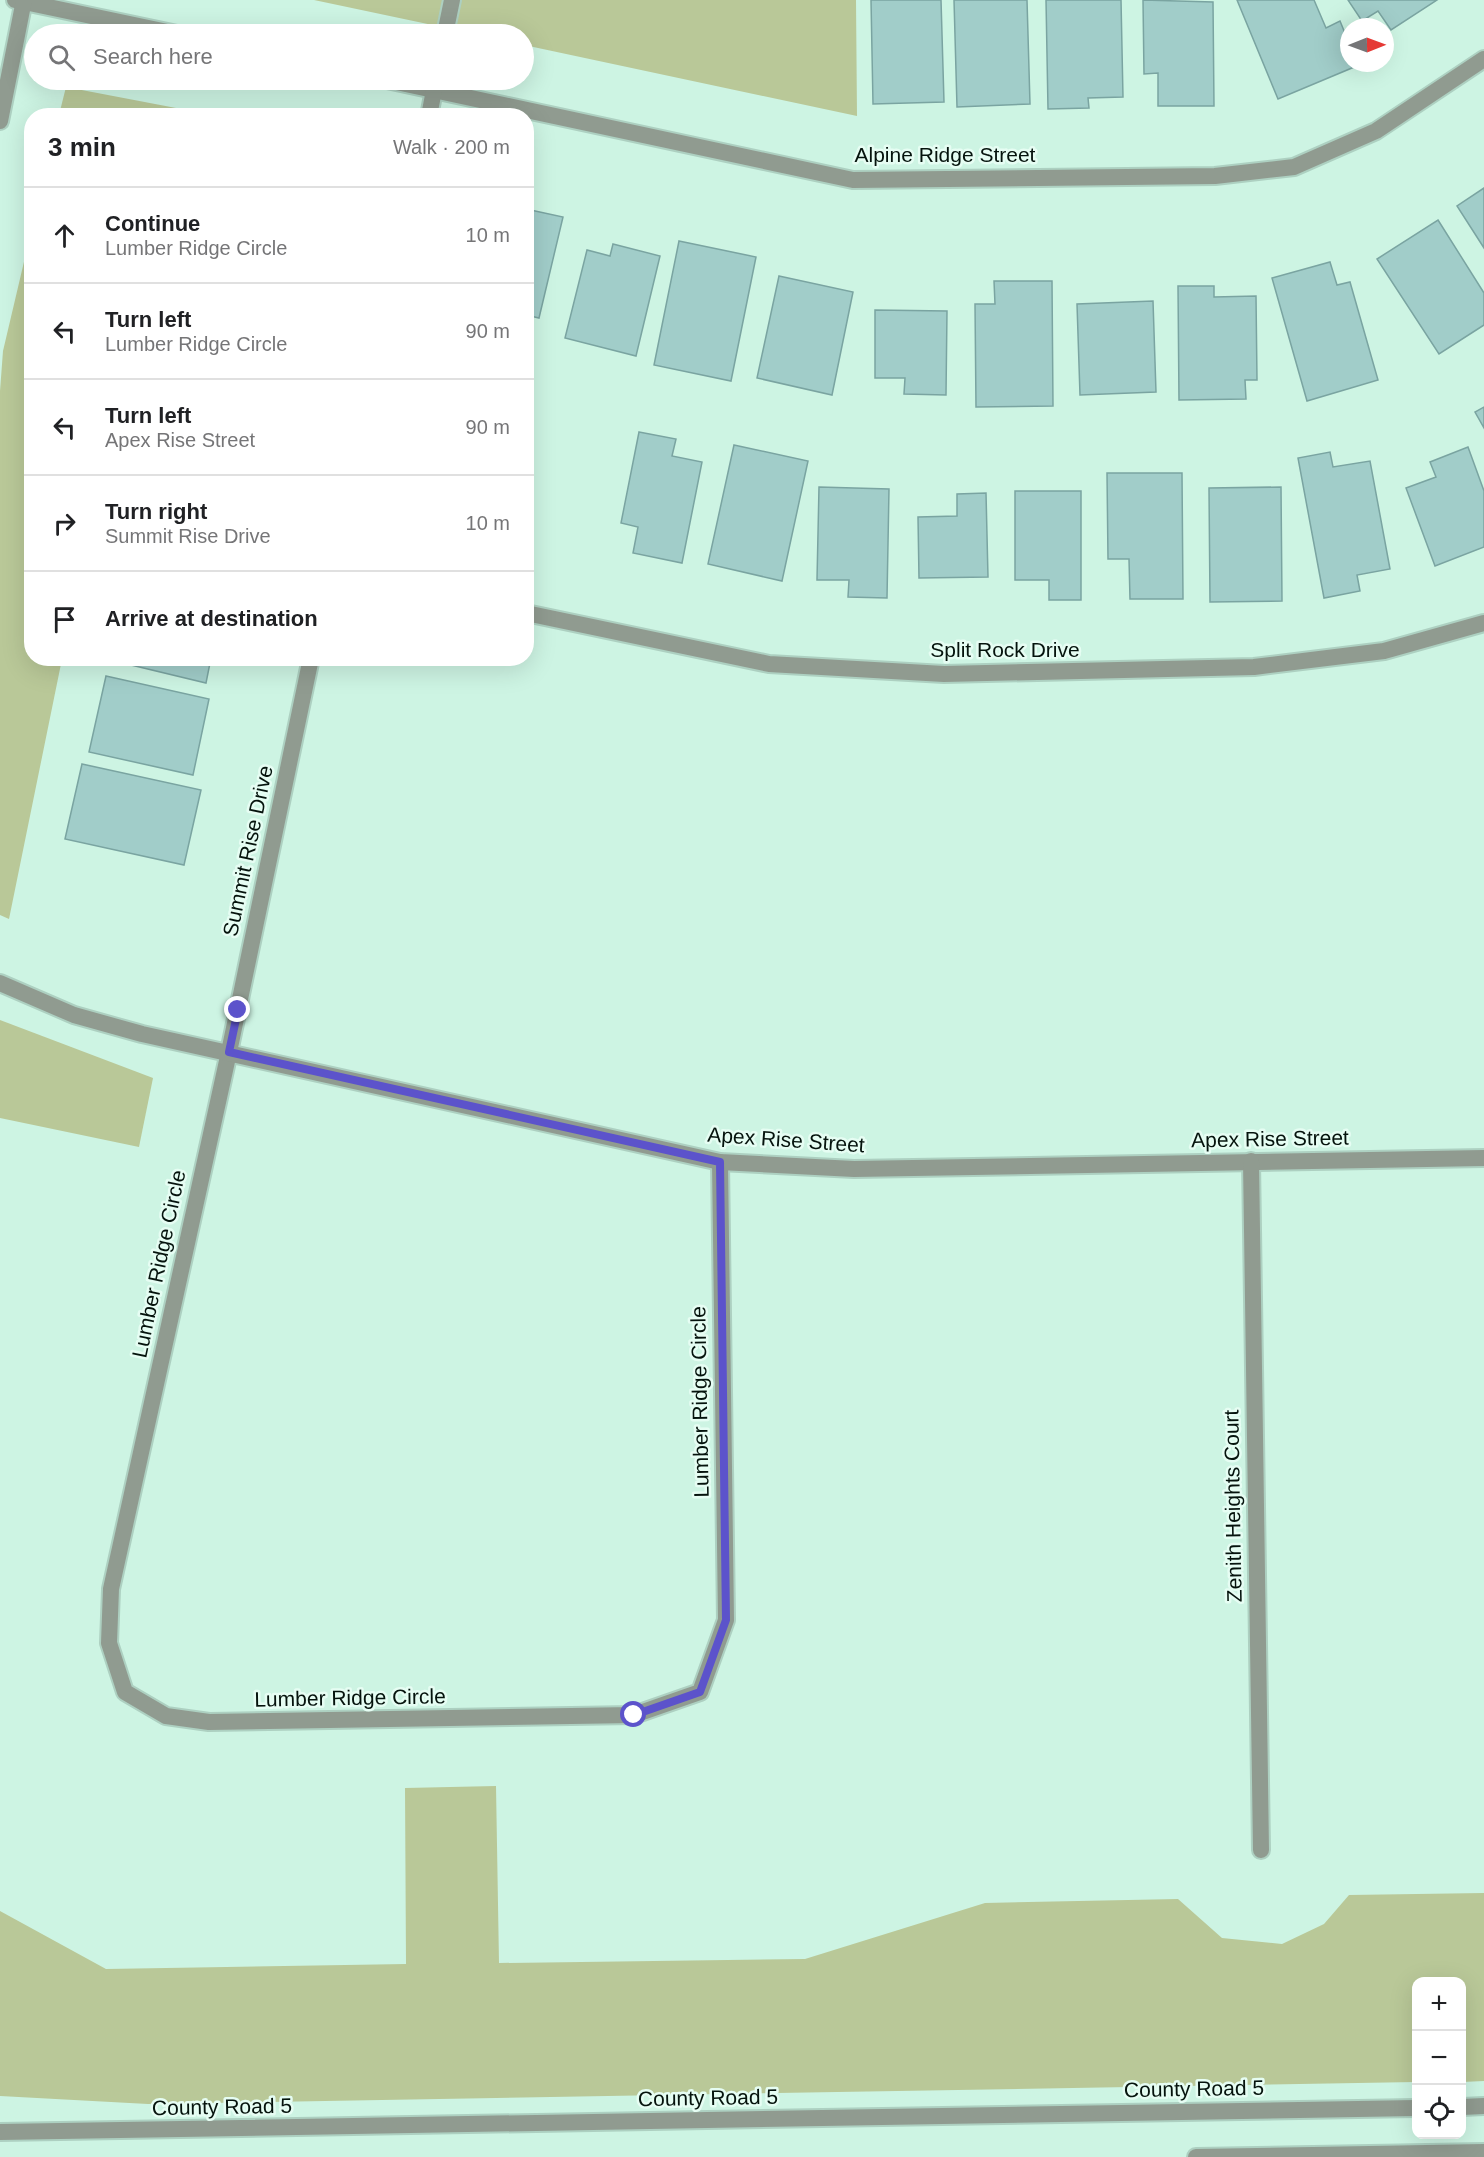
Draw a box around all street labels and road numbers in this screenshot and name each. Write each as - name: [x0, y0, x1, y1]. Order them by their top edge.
- street label: Alpine Ridge Street: [855, 143, 1036, 166]
- street label: Split Rock Drive: [930, 638, 1080, 661]
- street label: Summit Rise Drive: [218, 763, 277, 938]
- street label: Apex Rise Street: [707, 1123, 866, 1156]
- street label: Apex Rise Street: [1191, 1126, 1349, 1151]
- street label: Lumber Ridge Circle: [127, 1168, 190, 1360]
- street label: Lumber Ridge Circle: [686, 1306, 713, 1498]
- street label: Zenith Heights Court: [1219, 1409, 1246, 1602]
- street label: Lumber Ridge Circle: [254, 1684, 446, 1711]
- street label: County Road 5: [1124, 2076, 1264, 2101]
- street label: County Road 5: [638, 2085, 778, 2110]
- street label: County Road 5: [152, 2094, 292, 2119]

